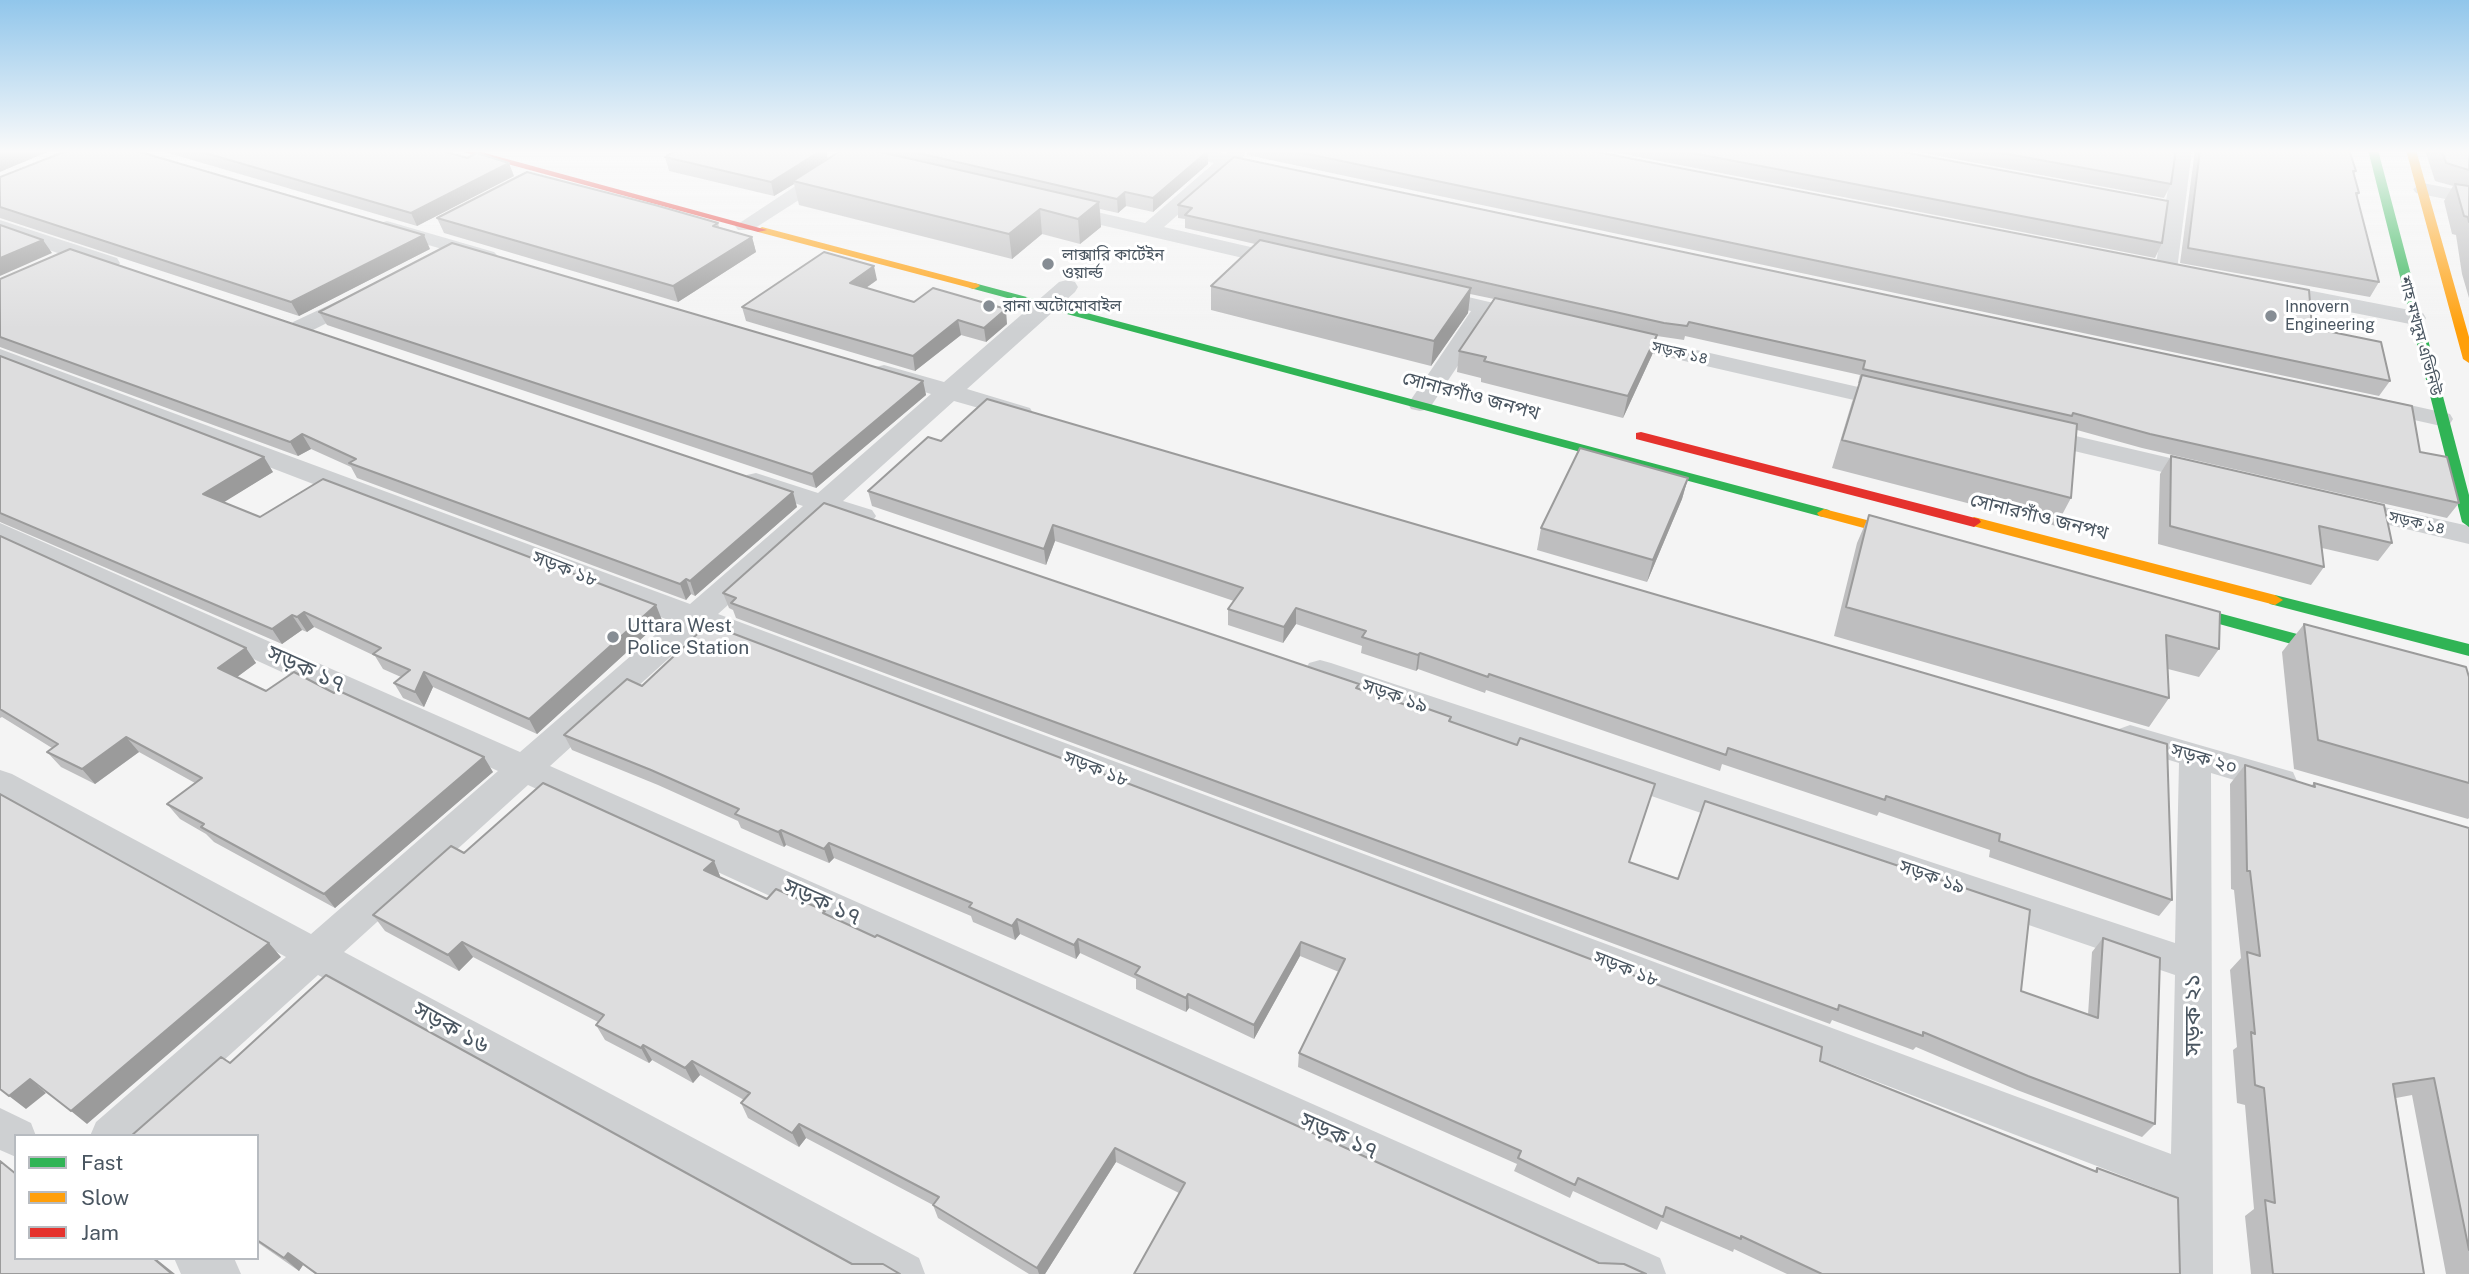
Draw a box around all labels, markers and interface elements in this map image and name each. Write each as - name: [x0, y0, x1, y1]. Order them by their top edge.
- place label: লাক্সারি কার্টেইন ওয়ার্ল্ড: [1062, 245, 1164, 283]
- marker: লাক্সারি কার্টেইন ওয়ার্ল্ড: [1040, 256, 1056, 272]
- street label: শাহ মখদুম এভিনিউ: [2395, 274, 2445, 398]
- place label: রানা অটোমোবাইল: [1003, 296, 1121, 316]
- place label: Innovern Engineering: [2285, 297, 2375, 335]
- marker: রানা অটোমোবাইল: [981, 298, 997, 314]
- marker: Innovern Engineering: [2263, 308, 2279, 324]
- street label: সড়ক ১৪: [1650, 337, 1710, 369]
- street label: সোনারগাঁও জনপথ: [1400, 367, 1542, 425]
- street label: সোনারগাঁও জনপথ: [1968, 489, 2110, 545]
- street label: সড়ক ১৪: [2387, 507, 2447, 539]
- street label: সড়ক ১৮: [529, 546, 601, 592]
- place label: Uttara West Police Station: [627, 615, 749, 659]
- marker: Uttara West Police Station: [605, 629, 621, 645]
- street label: সড়ক ১৭: [263, 640, 349, 698]
- street label: সড়ক ১৯: [1359, 674, 1431, 718]
- street label: সড়ক ২০: [2168, 739, 2240, 779]
- street label: সড়ক ১৮: [1060, 746, 1132, 792]
- street label: সড়ক ১৯: [1896, 855, 1968, 899]
- street label: সড়ক ১৭: [779, 873, 865, 931]
- street label: সড়ক ১৮: [1590, 946, 1662, 992]
- street label: সড়ক ২১: [2179, 974, 2207, 1056]
- street label: সড়ক ১৬: [408, 996, 494, 1060]
- street label: সড়ক ১৭: [1296, 1107, 1382, 1165]
- legend: [14, 1134, 259, 1260]
- text: Fast: [81, 1150, 123, 1175]
- text: Slow: [81, 1185, 129, 1210]
- text: Jam: [81, 1220, 119, 1245]

